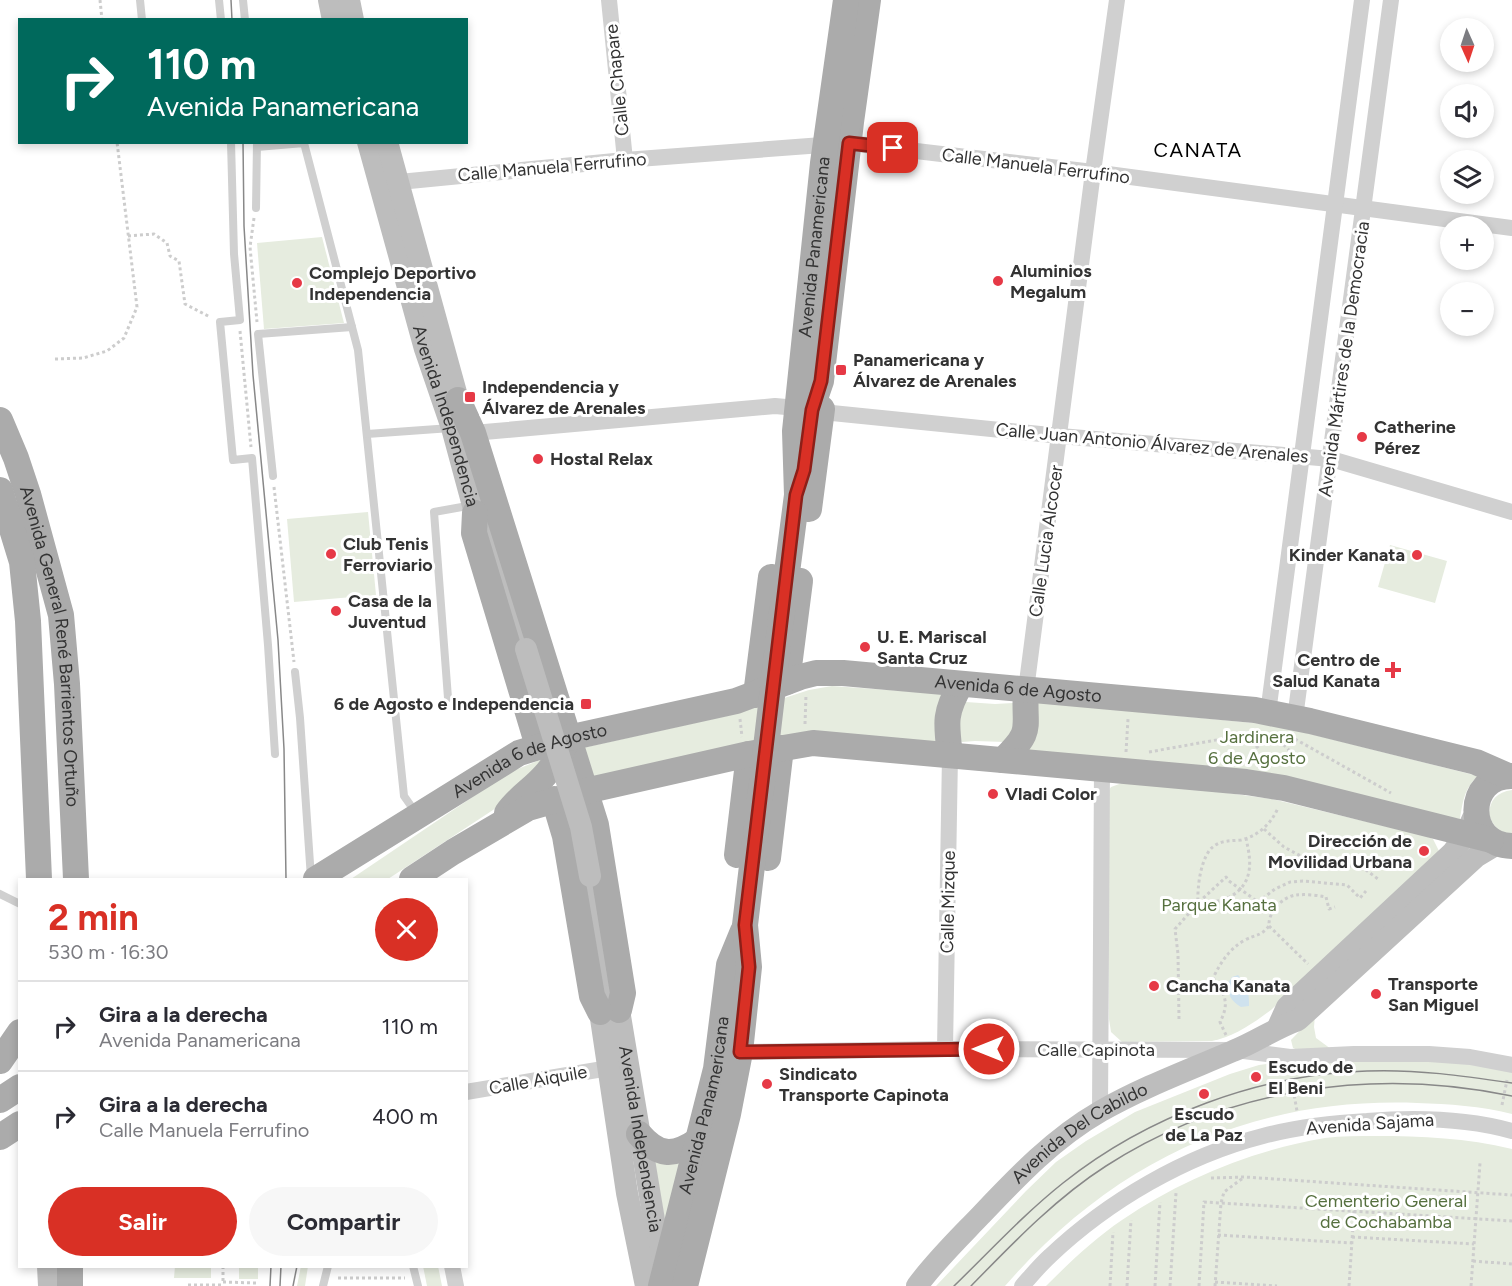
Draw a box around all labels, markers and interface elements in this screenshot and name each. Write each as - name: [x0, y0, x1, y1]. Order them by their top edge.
- north arrow: [1440, 18, 1494, 72]
- map controls: [1440, 18, 1494, 336]
- street label: Calle Chapare: [600, 23, 634, 137]
- text: 110 m: [147, 39, 256, 90]
- icon: right: [48, 42, 126, 120]
- button: sound: [1440, 84, 1494, 138]
- text: Avenida Panamericana: [147, 90, 419, 123]
- pin: [867, 122, 918, 173]
- icon: arrive: [876, 131, 909, 164]
- district label: CANATA: [1154, 138, 1242, 162]
- street label: Calle Manuela Ferrufino: [941, 144, 1131, 188]
- street label: Calle Manuela Ferrufino: [457, 148, 647, 186]
- button: layers: [1440, 150, 1494, 204]
- street label: Avenida Panamericana: [794, 155, 835, 338]
- button: +: [1440, 216, 1494, 270]
- street label: Avenida Mártires de la Democracia: [1314, 220, 1374, 498]
- place label: Aluminios Megalum: [1010, 260, 1092, 303]
- place label: Complejo Deportivo Independencia: [309, 262, 476, 305]
- marker: Aluminios Megalum: [991, 274, 1005, 288]
- marker: Complejo Deportivo Independencia: [290, 276, 304, 290]
- button: −: [1440, 282, 1494, 336]
- street label: Avenida Independencia: [408, 323, 484, 509]
- place label: Panamericana y Álvarez de Arenales: [853, 349, 1017, 392]
- marker: Panamericana y Álvarez de Arenales: [834, 363, 848, 377]
- place label: Independencia y Álvarez de Arenales: [482, 376, 646, 419]
- marker: Independencia y Álvarez de Arenales: [463, 390, 477, 404]
- place label: Catherine Pérez: [1374, 416, 1456, 459]
- street label: Calle Juan Antonio Álvarez de Arenales: [995, 418, 1309, 468]
- marker: Catherine Pérez: [1355, 430, 1369, 444]
- place label: Hostal Relax: [550, 448, 653, 470]
- marker: Hostal Relax: [531, 452, 545, 466]
- street label: Calle Lucia Alcocer: [1024, 464, 1068, 618]
- street label: Avenida General René Barrientos Ortuño: [15, 483, 84, 807]
- place label: Club Tenis Ferroviario: [343, 533, 433, 576]
- place label: Kinder Kanata: [1289, 544, 1405, 566]
- marker: Club Tenis Ferroviario: [324, 547, 338, 561]
- marker: Kinder Kanata: [1410, 548, 1424, 562]
- place label: Casa de la Juventud: [348, 590, 432, 633]
- marker: Casa de la Juventud: [329, 604, 343, 618]
- place label: U. E. Mariscal Santa Cruz: [877, 626, 987, 669]
- marker: U. E. Mariscal Santa Cruz: [858, 640, 872, 654]
- place label: Centro de Salud Kanata: [1272, 649, 1380, 692]
- marker: Centro de Salud Kanata: [1384, 661, 1402, 679]
- street label: Avenida 6 de Agosto: [934, 670, 1103, 707]
- place label: 6 de Agosto e Independencia: [334, 693, 574, 715]
- marker: 6 de Agosto e Independencia: [579, 697, 593, 711]
- street label: Avenida 6 de Agosto: [448, 719, 609, 803]
- park label: Jardinera 6 de Agosto: [1208, 726, 1306, 769]
- place label: Vladi Color: [1005, 783, 1097, 805]
- marker: Vladi Color: [986, 787, 1000, 801]
- place label: Dirección de Movilidad Urbana: [1268, 830, 1412, 873]
- marker: Dirección de Movilidad Urbana: [1417, 844, 1431, 858]
- street label: Calle Mizque: [936, 850, 960, 954]
- park label: Parque Kanata: [1161, 894, 1277, 916]
- text: 2 min: [48, 896, 139, 939]
- button: close: [375, 898, 438, 961]
- text: 530 m · 16:30: [48, 940, 168, 964]
- place label: Transporte San Miguel: [1388, 973, 1479, 1016]
- place label: Cancha Kanata: [1166, 975, 1290, 997]
- marker: Cancha Kanata: [1147, 979, 1161, 993]
- marker: Transporte San Miguel: [1369, 987, 1383, 1001]
- text: Gira a la derecha: [99, 1001, 268, 1028]
- icon: right: [48, 1010, 81, 1043]
- text: 110 m: [382, 1013, 438, 1040]
- street label: Avenida Panamericana: [674, 1015, 733, 1196]
- position arrow: [957, 1017, 1021, 1081]
- text: Avenida Panamericana: [99, 1028, 301, 1052]
- street label: Calle Capinota: [1037, 1039, 1155, 1061]
- street label: Avenida Independencia: [614, 1044, 667, 1234]
- place label: Escudo de El Beni: [1268, 1056, 1353, 1099]
- street label: Calle Aiquile: [487, 1061, 589, 1099]
- place label: Sindicato Transporte Capinota: [779, 1063, 949, 1106]
- marker: Escudo de El Beni: [1249, 1070, 1263, 1084]
- marker: Sindicato Transporte Capinota: [760, 1077, 774, 1091]
- street label: Avenida Del Cabildo: [1007, 1078, 1151, 1188]
- marker: Escudo de La Paz: [1197, 1087, 1211, 1101]
- text: Gira a la derecha: [99, 1091, 268, 1118]
- icon: right: [48, 1100, 81, 1133]
- text: 400 m: [372, 1103, 438, 1130]
- place label: Escudo de La Paz: [1165, 1103, 1243, 1146]
- street label: Avenida Sajama: [1305, 1109, 1435, 1139]
- text: Calle Manuela Ferrufino: [99, 1118, 309, 1142]
- button: Salir: [48, 1187, 237, 1256]
- button: Compartir: [249, 1187, 438, 1256]
- park label: Cementerio General de Cochabamba: [1305, 1190, 1467, 1233]

